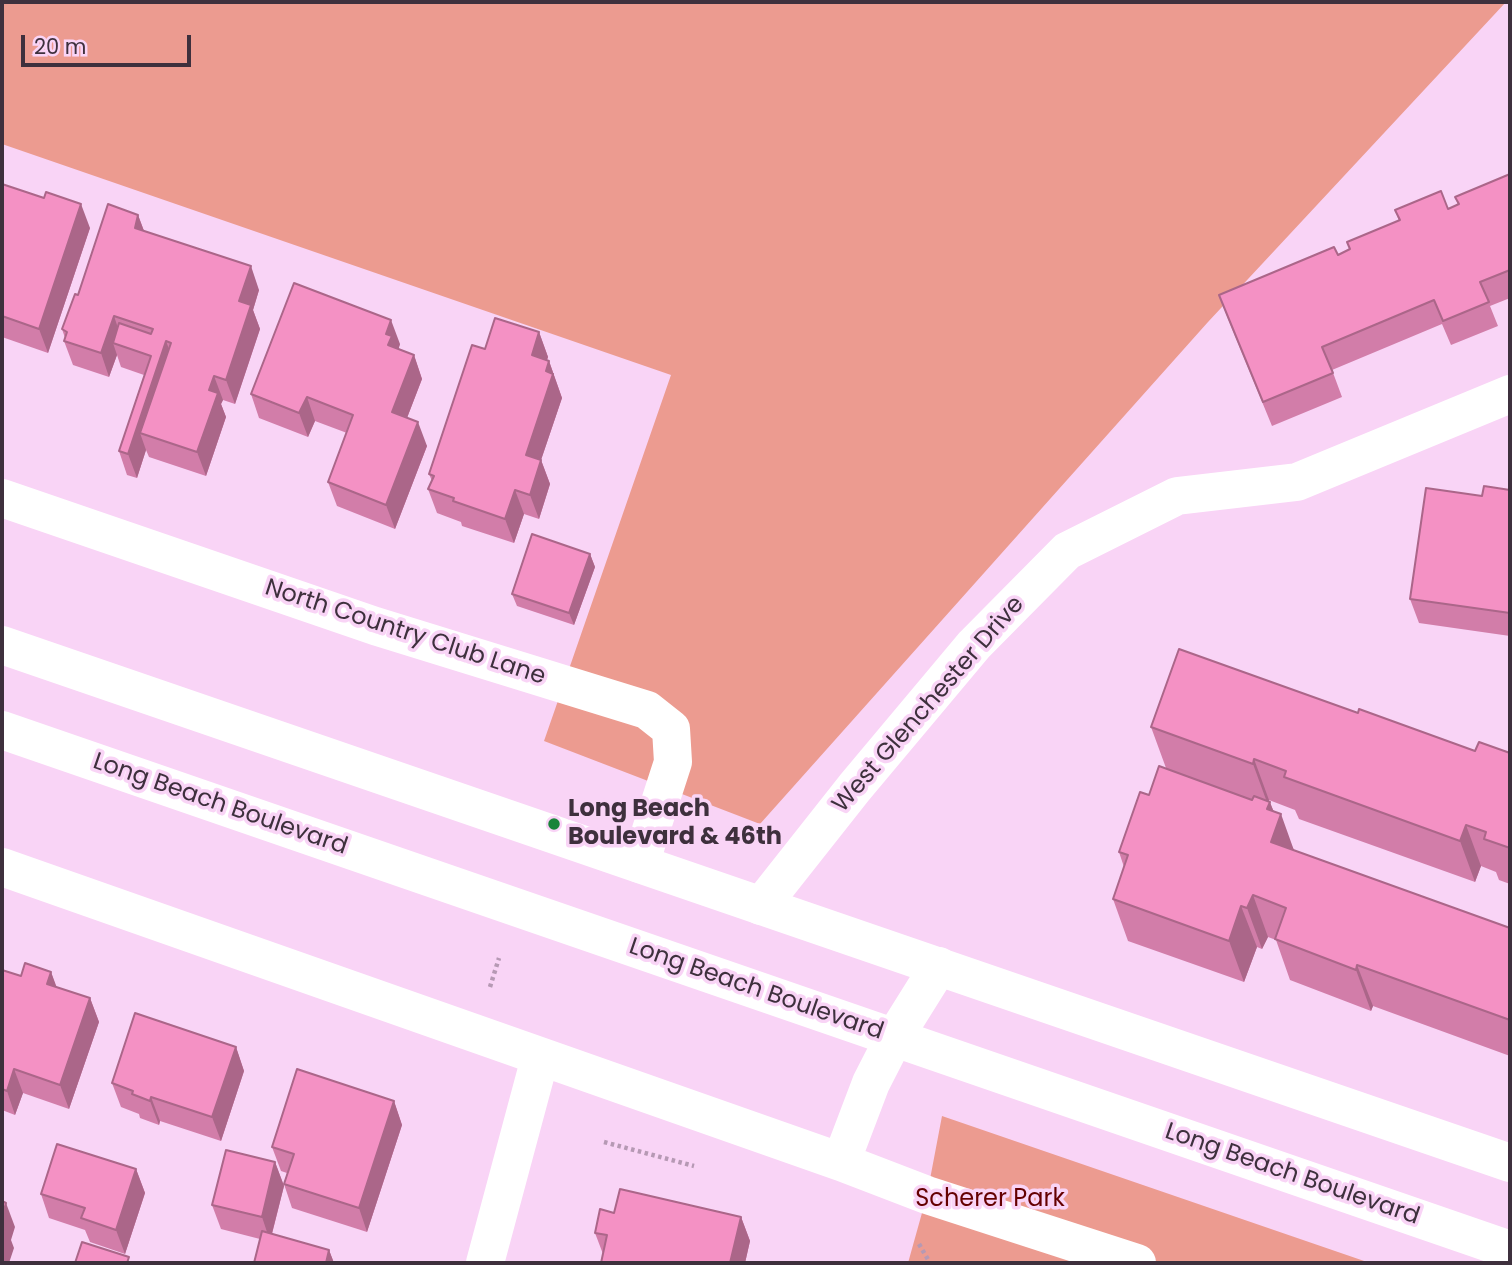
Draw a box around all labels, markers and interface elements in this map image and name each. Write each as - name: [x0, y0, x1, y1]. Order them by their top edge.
- scale bar: [24, 21, 194, 65]
- text: 20 m: [34, 32, 87, 61]
- street label: North Country Club Lane: [261, 574, 549, 692]
- street label: West Glenchester Drive: [827, 591, 1031, 819]
- street label: Long Beach Boulevard: [89, 748, 351, 862]
- place label: Long Beach Boulevard & 46th: [568, 796, 782, 852]
- marker: Long Beach Boulevard & 46th: [546, 816, 562, 832]
- street label: Long Beach Boulevard: [625, 933, 887, 1047]
- street label: Long Beach Boulevard: [1161, 1118, 1423, 1232]
- park label: Scherer Park: [915, 1186, 1065, 1214]

